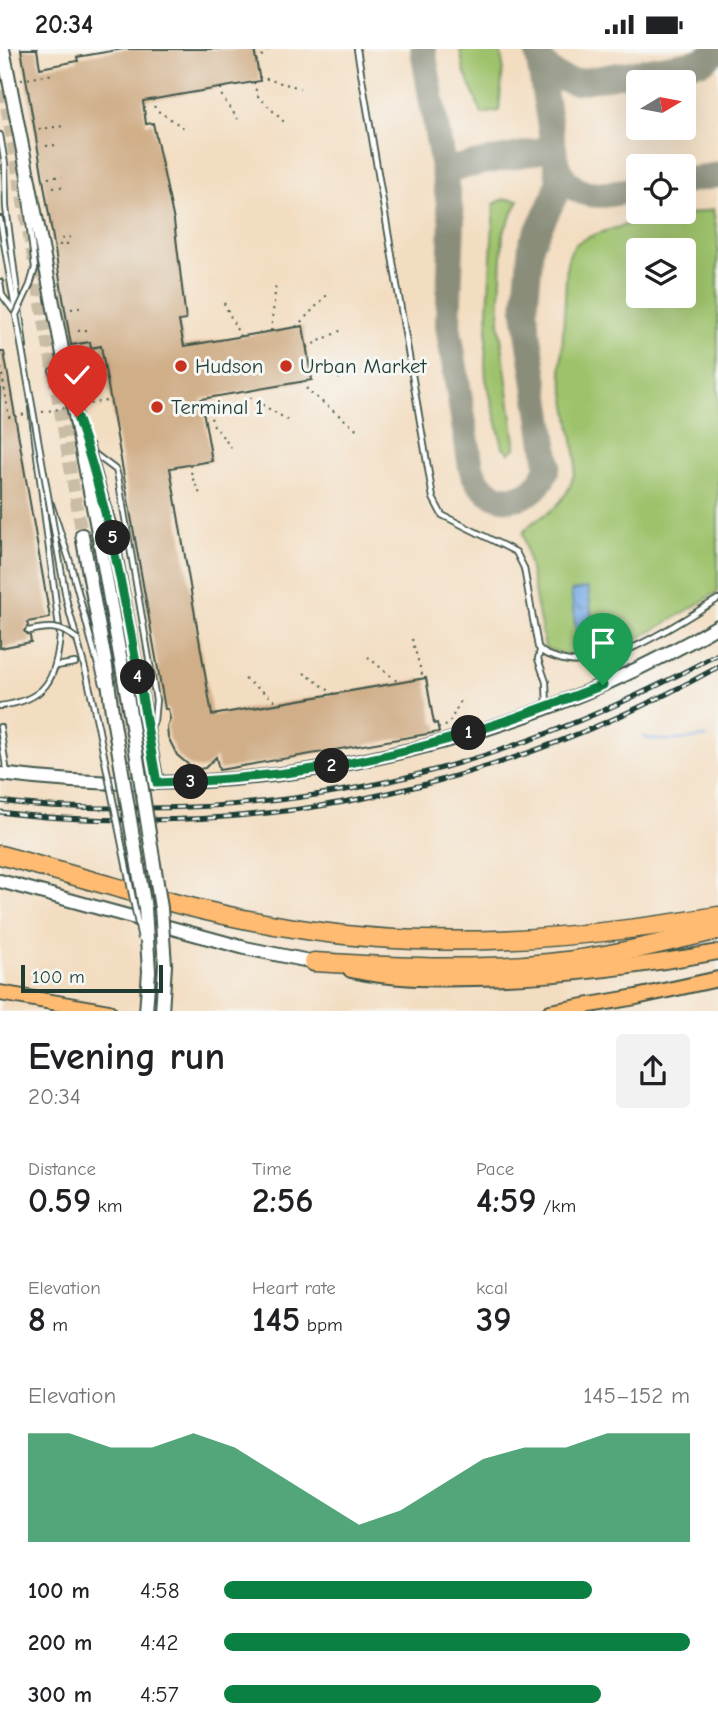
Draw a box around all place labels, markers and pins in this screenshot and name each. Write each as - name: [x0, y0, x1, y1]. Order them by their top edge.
- pin: [47, 345, 107, 417]
- place label: Hudson: [195, 354, 263, 378]
- place label: Urban Market: [300, 354, 428, 378]
- marker: Hudson: [173, 358, 189, 374]
- marker: Urban Market: [278, 358, 294, 374]
- place label: Terminal 1: [171, 395, 264, 419]
- marker: Terminal 1: [149, 399, 165, 415]
- pin: 5: [96, 521, 130, 555]
- pin: [573, 613, 633, 685]
- pin: 4: [120, 659, 156, 695]
- pin: 1: [452, 715, 486, 751]
- pin: 2: [314, 749, 350, 783]
- pin: 3: [174, 765, 208, 799]

